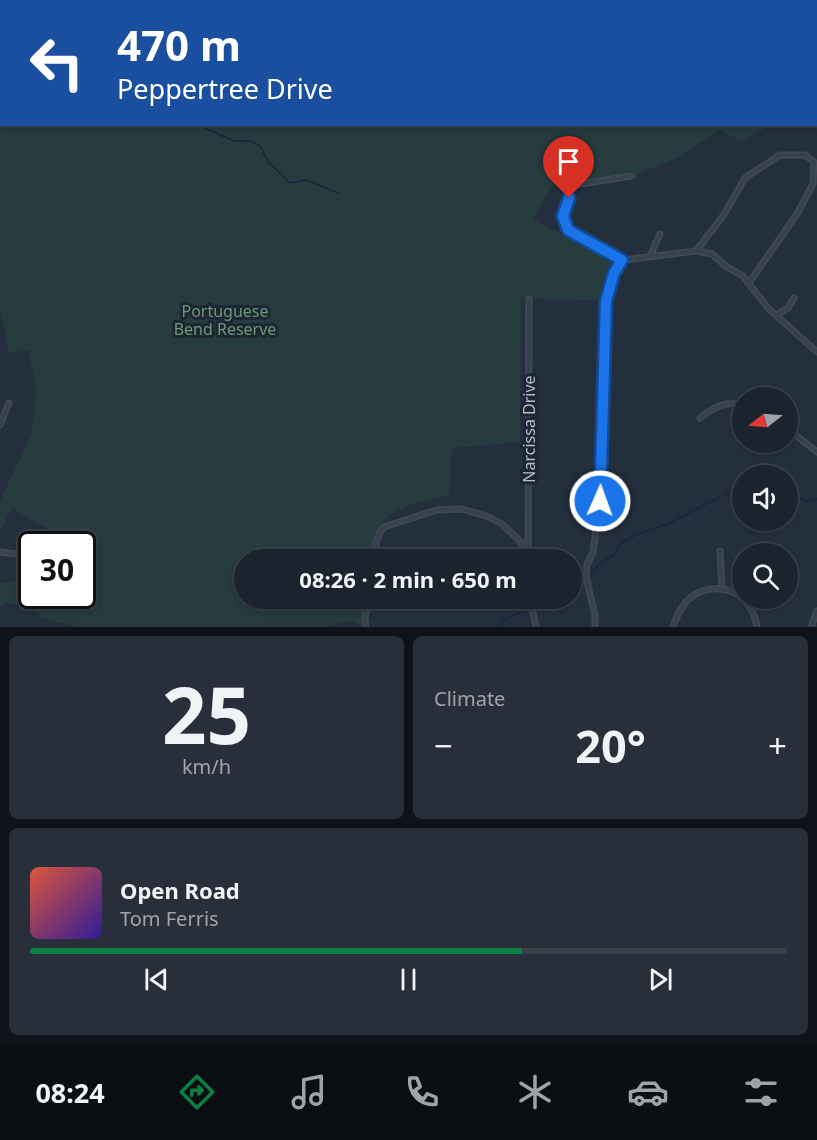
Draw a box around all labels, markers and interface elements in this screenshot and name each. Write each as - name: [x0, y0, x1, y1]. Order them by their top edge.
- text: 470 m: [117, 16, 241, 73]
- icon: left: [18, 24, 96, 102]
- text: Peppertree Drive: [117, 70, 333, 107]
- pin: [543, 136, 594, 198]
- icon: arrive: [552, 145, 585, 178]
- park label: Portuguese Bend Reserve: [174, 300, 276, 340]
- street label: Narcissa Drive: [518, 375, 540, 483]
- north arrow: [732, 387, 798, 453]
- map controls: [732, 387, 798, 609]
- button: sound: [732, 465, 798, 531]
- position arrow: [568, 469, 632, 533]
- speed limit sign: 30: [18, 531, 96, 609]
- button: search: [732, 543, 798, 609]
- text: 08:26 · 2 min · 650 m: [299, 564, 517, 594]
- text: 25: [162, 661, 251, 767]
- text: Climate: [434, 685, 505, 712]
- text: 20°: [575, 715, 646, 776]
- text: −: [434, 723, 453, 768]
- text: +: [768, 723, 787, 768]
- text: km/h: [182, 753, 231, 780]
- text: Open Road: [120, 875, 240, 905]
- text: Tom Ferris: [120, 905, 219, 932]
- icon: previous: [140, 963, 173, 996]
- icon: pause: [392, 963, 425, 996]
- icon: next: [644, 963, 677, 996]
- icon: directions: [176, 1071, 218, 1113]
- icon: music: [288, 1071, 330, 1113]
- icon: phone: [401, 1071, 443, 1113]
- icon: climate: [514, 1071, 556, 1113]
- icon: car: [627, 1071, 669, 1113]
- icon: filters: [740, 1071, 782, 1113]
- text: 08:24: [35, 1074, 105, 1111]

